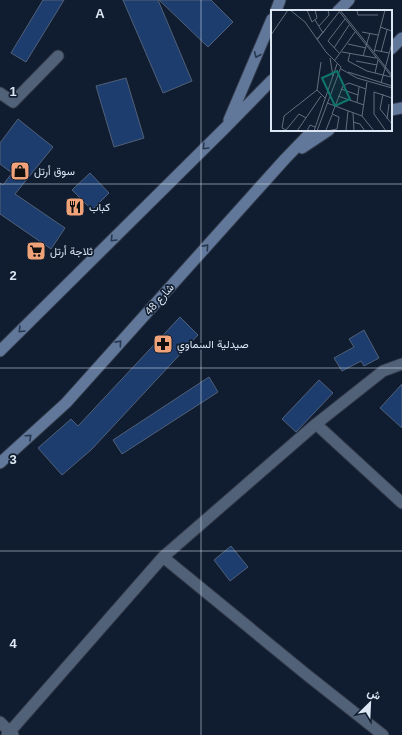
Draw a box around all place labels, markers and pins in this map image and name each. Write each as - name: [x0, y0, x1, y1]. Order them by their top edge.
- shop icon: سوق أرتل: [9, 160, 31, 182]
- place label: سوق أرتل: [34, 165, 75, 178]
- restaurant icon: كباب: [64, 196, 86, 218]
- place label: كباب: [89, 201, 110, 214]
- supermarket icon: ثلاجة أرتل: [25, 240, 47, 262]
- place label: ثلاجة أرتل: [50, 245, 93, 258]
- pharmacy icon: صيدلية السماوي: [152, 333, 174, 355]
- place label: صيدلية السماوي: [177, 338, 249, 354]

